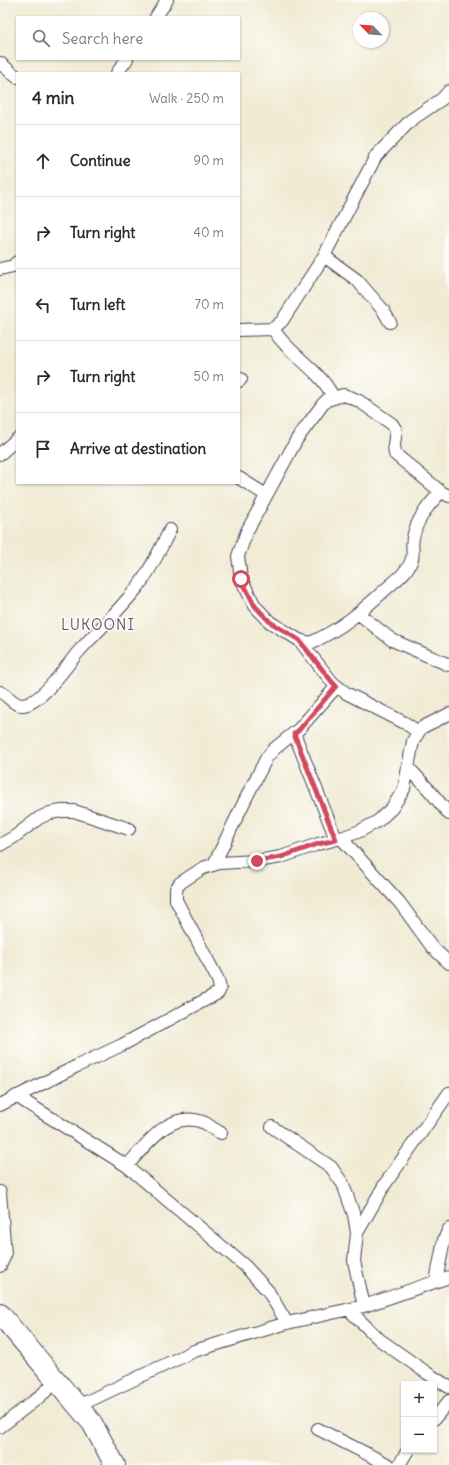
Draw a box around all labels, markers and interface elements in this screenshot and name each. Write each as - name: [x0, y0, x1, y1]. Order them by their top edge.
- north arrow: [353, 12, 389, 48]
- search box: [16, 16, 240, 60]
- icon: search: [30, 27, 52, 49]
- text: Search here: [62, 29, 143, 48]
- text: 4 min: [32, 87, 74, 109]
- text: Walk · 250 m: [149, 90, 224, 107]
- icon: ahead: [32, 150, 54, 172]
- text: Continue: [70, 151, 131, 170]
- text: 90 m: [193, 152, 224, 169]
- icon: right: [32, 222, 54, 244]
- text: Turn right: [70, 223, 135, 242]
- text: 40 m: [193, 224, 224, 241]
- icon: left: [32, 294, 54, 316]
- text: Turn left: [70, 295, 125, 314]
- text: 70 m: [195, 296, 224, 313]
- icon: right: [32, 366, 54, 388]
- text: Turn right: [70, 367, 135, 386]
- text: 50 m: [193, 368, 224, 385]
- icon: arrive: [32, 438, 54, 460]
- text: Arrive at destination: [70, 439, 206, 458]
- route start: [232, 570, 250, 588]
- district label: LUKOONI: [61, 615, 135, 634]
- route end: [248, 852, 266, 870]
- map controls: [401, 1381, 437, 1453]
- button: +: [401, 1381, 437, 1417]
- button: −: [401, 1417, 437, 1453]

